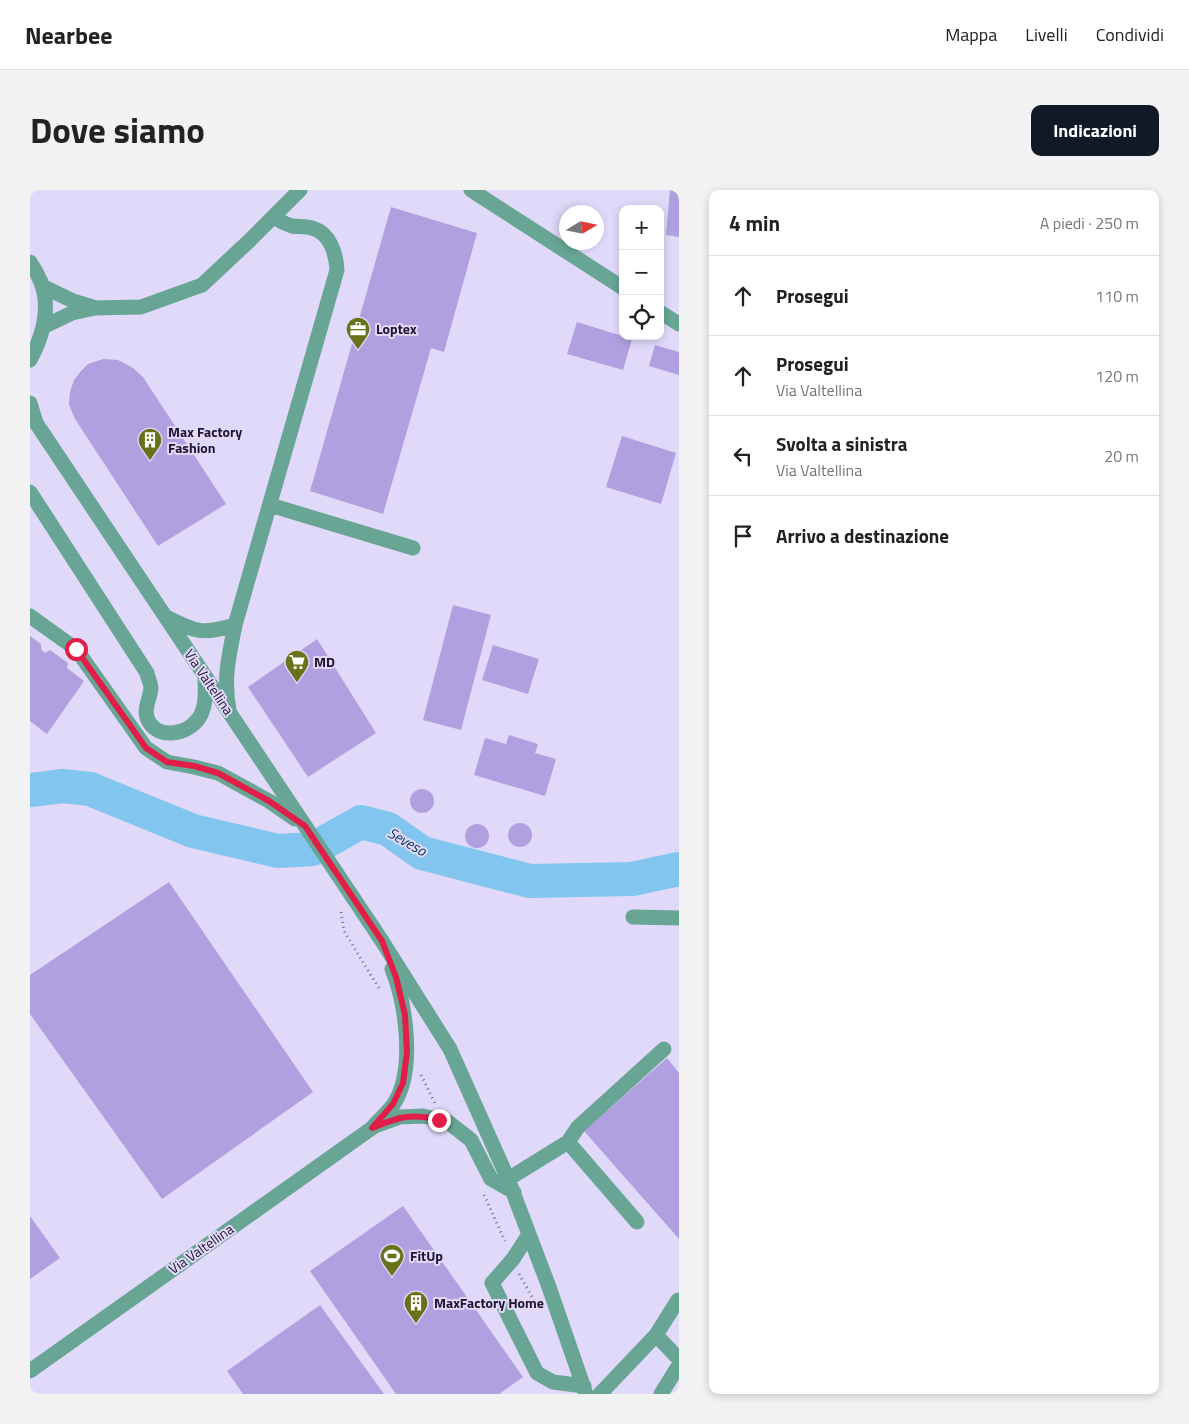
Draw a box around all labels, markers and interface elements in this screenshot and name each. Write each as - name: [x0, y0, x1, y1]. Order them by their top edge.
- text: Nearbee: [25, 17, 112, 53]
- text: Mappa: [945, 21, 997, 48]
- text: Livelli: [1025, 21, 1068, 48]
- text: Condividi: [1096, 21, 1164, 48]
- text: Dove siamo: [30, 103, 205, 157]
- button: Indicazioni: [1031, 105, 1159, 156]
- north arrow: [559, 205, 604, 250]
- map controls: [619, 205, 664, 340]
- button: +: [619, 205, 664, 250]
- text: 4 min: [729, 207, 780, 239]
- text: A piedi · 250 m: [1040, 211, 1139, 235]
- button: −: [619, 250, 664, 295]
- text: Prosegui: [776, 281, 849, 310]
- icon: ahead: [729, 282, 757, 310]
- text: 110 m: [1095, 284, 1139, 308]
- button: locate: [619, 295, 664, 340]
- office icon: Loptex: [345, 316, 371, 350]
- place label: Loptex: [376, 318, 417, 339]
- text: Prosegui: [776, 349, 849, 378]
- icon: ahead: [729, 362, 757, 390]
- text: 120 m: [1095, 364, 1139, 388]
- text: Via Valtellina: [776, 378, 862, 402]
- place label: Max Factory Fashion: [168, 421, 242, 458]
- building icon: Max Factory Fashion: [137, 427, 163, 461]
- text: Svolta a sinistra: [776, 429, 907, 458]
- icon: left: [729, 442, 757, 470]
- text: 20 m: [1104, 444, 1139, 468]
- text: Via Valtellina: [776, 458, 862, 482]
- text: Arrivo a destinazione: [776, 521, 949, 550]
- icon: arrive: [729, 522, 757, 550]
- route start: [65, 638, 88, 661]
- street label: Via Valtellina: [180, 645, 239, 719]
- supermarket icon: MD: [284, 649, 310, 683]
- place label: MD: [314, 651, 335, 672]
- water label: Seveso: [383, 821, 432, 862]
- route end: [428, 1109, 451, 1132]
- street label: Via Valtellina: [164, 1218, 238, 1279]
- sports icon: FitUp: [379, 1243, 405, 1277]
- place label: FitUp: [410, 1245, 443, 1266]
- building icon: MaxFactory Home: [403, 1290, 429, 1324]
- place label: MaxFactory Home: [434, 1292, 544, 1313]

